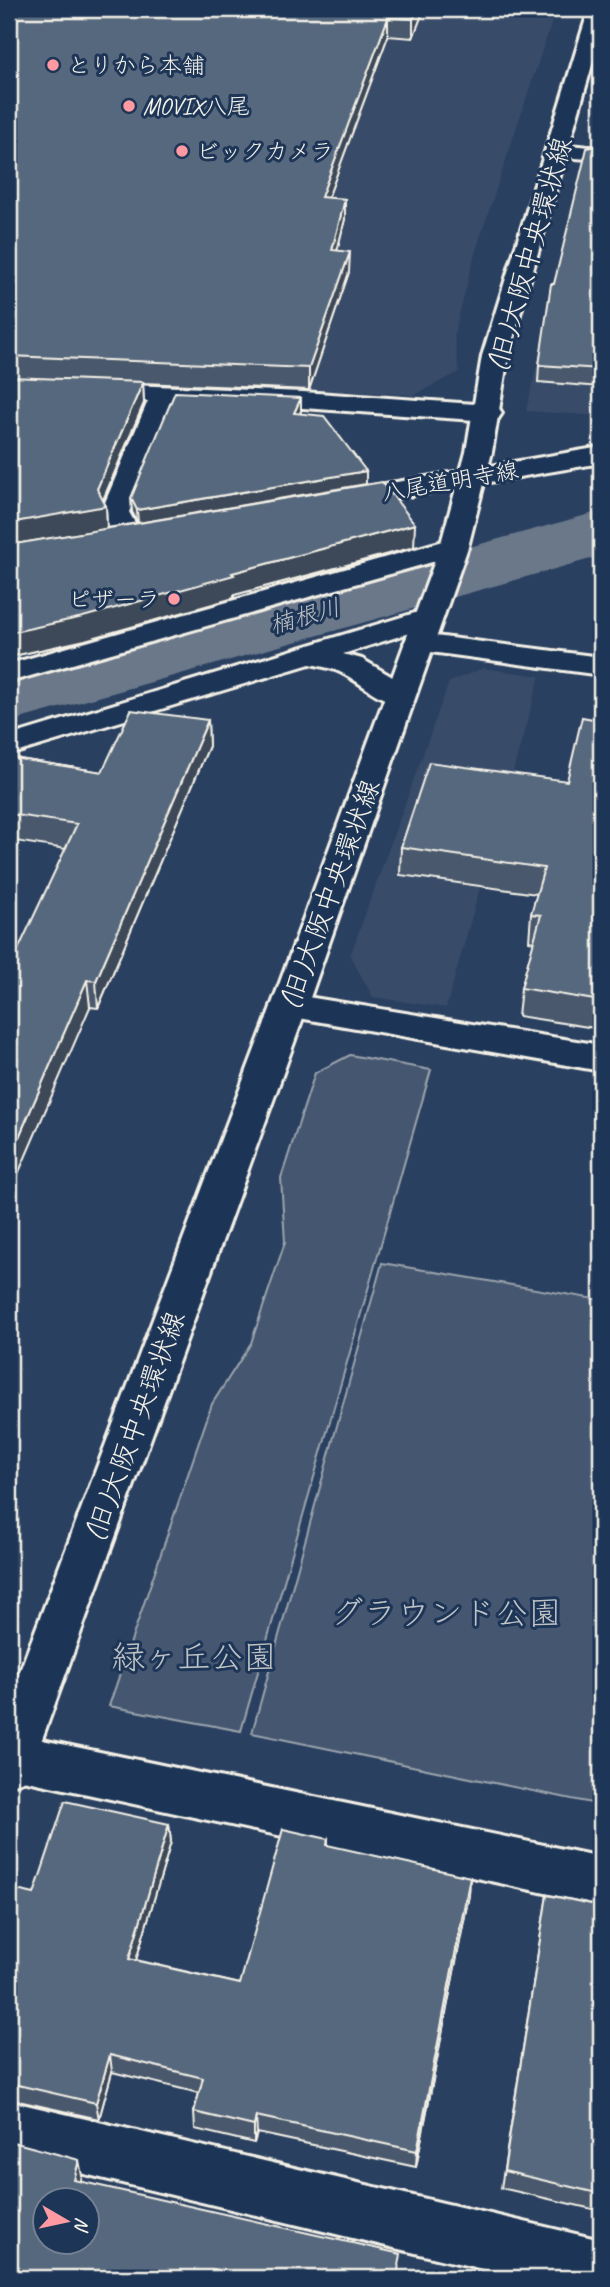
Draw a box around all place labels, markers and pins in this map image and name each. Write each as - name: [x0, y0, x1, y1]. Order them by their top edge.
- place label: とりから本舗: [67, 51, 205, 80]
- marker: とりから本舗: [45, 57, 61, 73]
- place label: MOVIX八尾: [143, 92, 250, 121]
- marker: MOVIX八尾: [121, 98, 137, 114]
- place label: ビックカメラ: [196, 137, 334, 166]
- marker: ビックカメラ: [174, 143, 190, 159]
- place label: ピザーラ: [68, 585, 160, 614]
- marker: ピザーラ: [166, 591, 182, 607]

